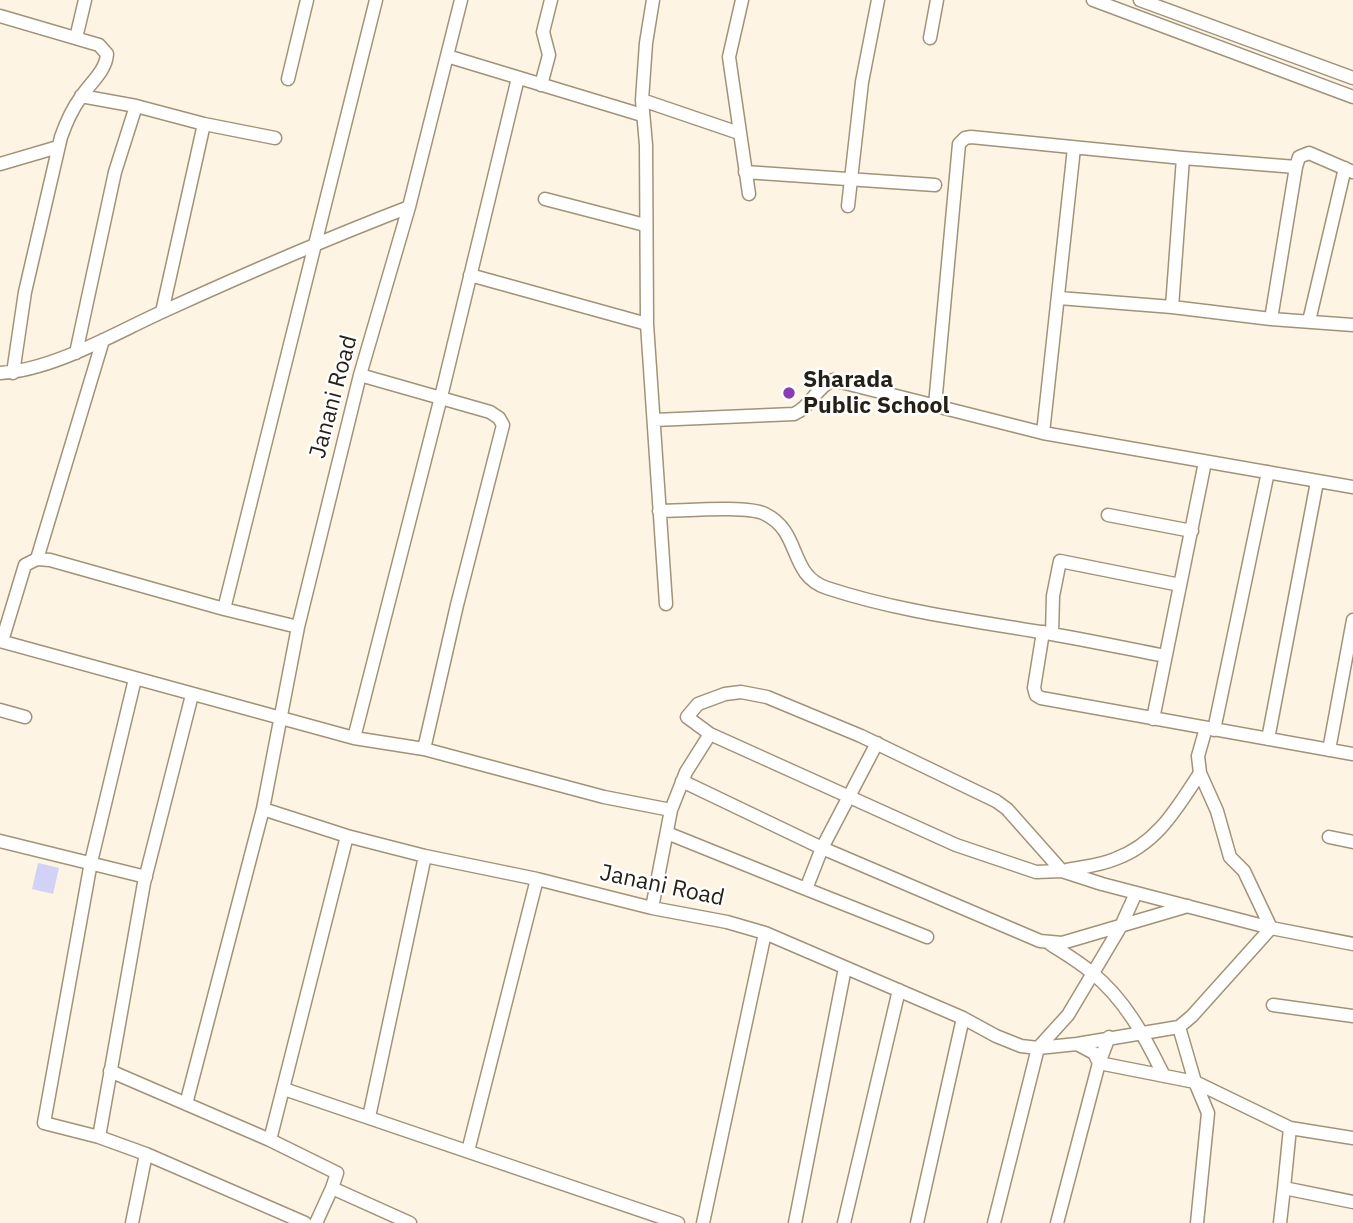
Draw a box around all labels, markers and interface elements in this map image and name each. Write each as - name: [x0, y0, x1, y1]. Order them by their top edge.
- street label: Janani Road: [304, 332, 364, 462]
- place label: Sharada Public School: [803, 366, 950, 420]
- marker: Sharada Public School: [781, 385, 797, 401]
- street label: Janani Road: [597, 859, 727, 913]

